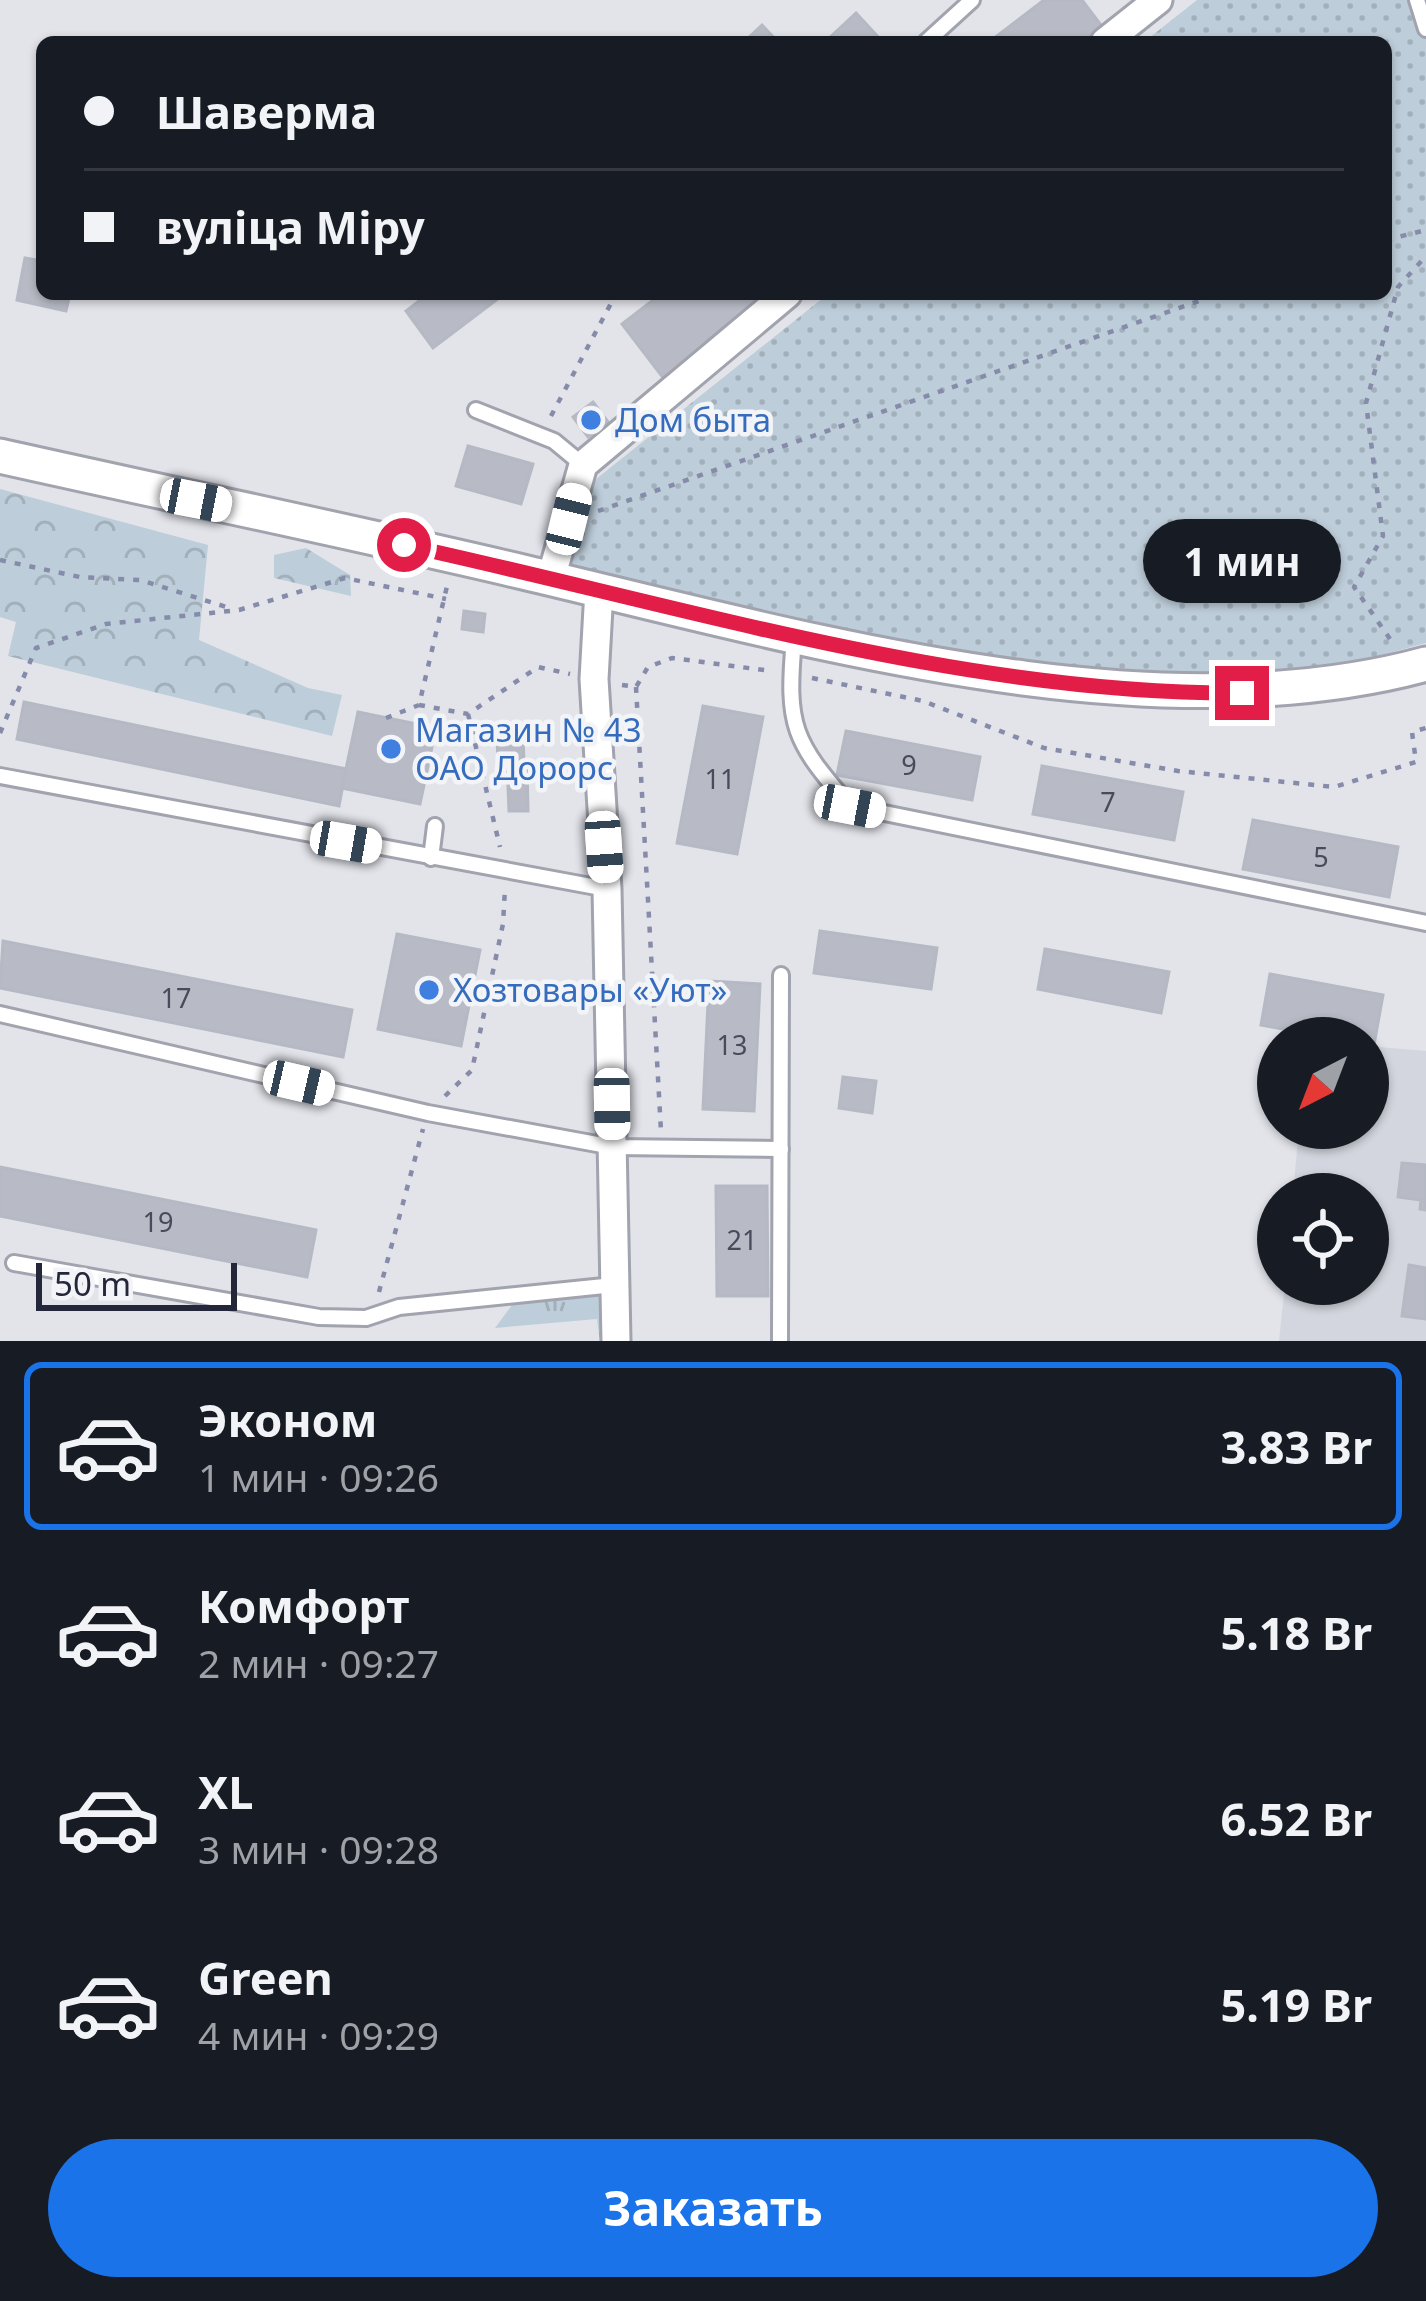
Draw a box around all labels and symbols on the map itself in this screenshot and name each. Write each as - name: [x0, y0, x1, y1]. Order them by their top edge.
- place label: Дом быта: [615, 397, 771, 442]
- marker: Дом быта: [578, 407, 604, 433]
- car: [157, 475, 235, 525]
- car: [543, 480, 595, 558]
- route start: [377, 518, 431, 572]
- callout: 1 мин: [1143, 519, 1341, 603]
- route end: [1215, 666, 1269, 720]
- place label: Магазин № 43 ОАО Дорорс: [415, 707, 642, 790]
- marker: Магазин № 43 ОАО Дорорс: [378, 736, 404, 762]
- house number: 9: [901, 746, 917, 783]
- house number: 11: [705, 760, 735, 797]
- car: [811, 781, 889, 831]
- house number: 7: [1100, 783, 1116, 820]
- car: [584, 810, 624, 884]
- car: [307, 818, 385, 866]
- house number: 5: [1313, 838, 1329, 875]
- place label: Хозтовары «Уют»: [453, 967, 727, 1012]
- marker: Хозтовары «Уют»: [416, 977, 442, 1003]
- house number: 17: [161, 979, 191, 1016]
- north arrow: [1257, 1017, 1389, 1149]
- house number: 13: [717, 1026, 747, 1063]
- car: [260, 1057, 338, 1109]
- car: [593, 1068, 631, 1140]
- house number: 19: [143, 1203, 173, 1240]
- house number: 21: [727, 1221, 757, 1258]
- scale bar: [36, 1257, 237, 1310]

